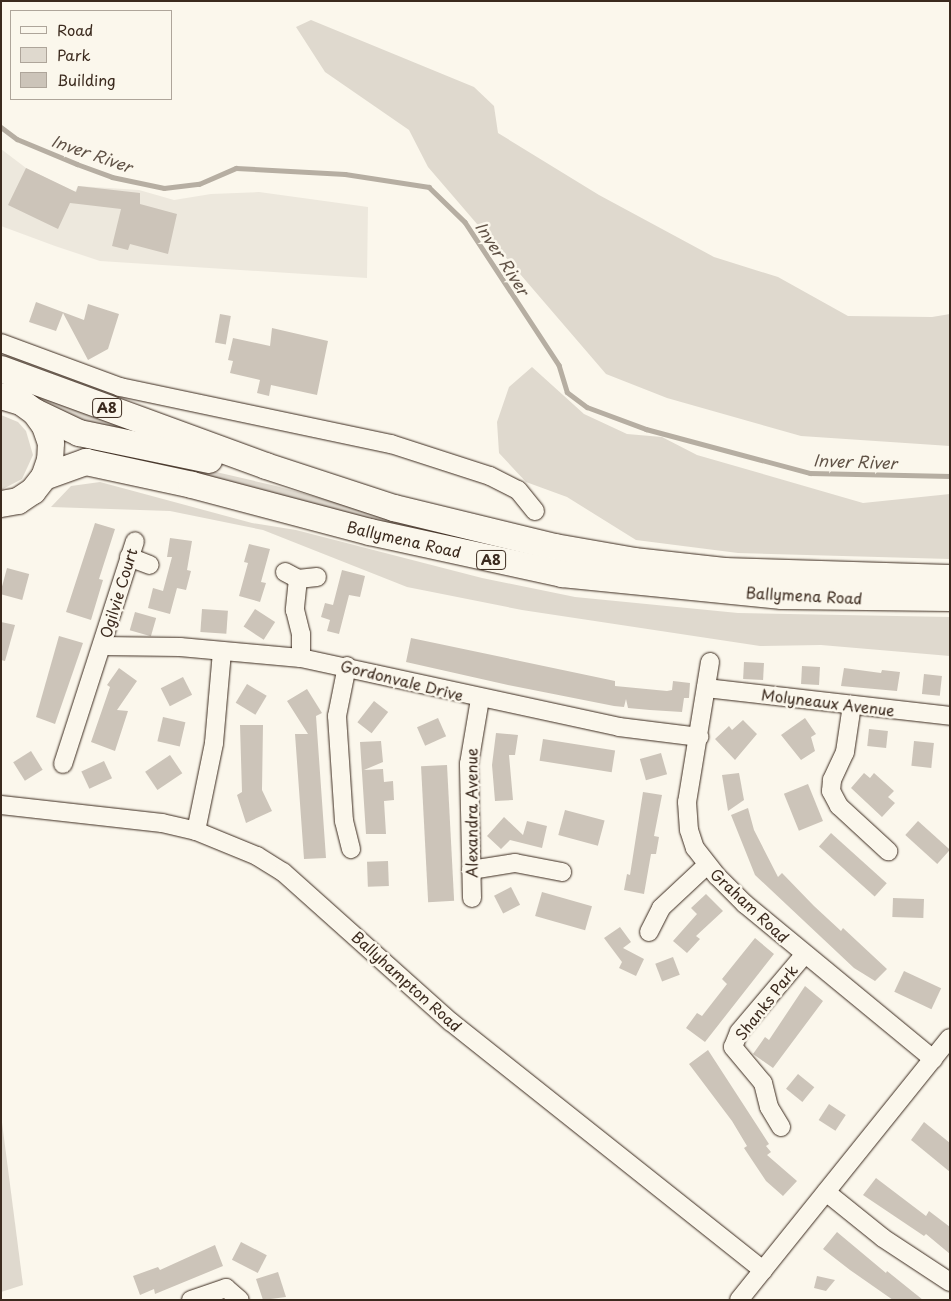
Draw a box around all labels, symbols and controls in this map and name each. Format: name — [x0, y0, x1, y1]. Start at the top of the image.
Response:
legend — [10, 10, 172, 100]
text: Road — [57, 18, 93, 41]
text: Park — [57, 43, 91, 66]
text: Building — [57, 68, 116, 91]
water label: Inver River — [50, 130, 134, 176]
water label: Inver River — [472, 218, 534, 298]
road number: A8 — [92, 396, 122, 419]
water label: Inver River — [813, 450, 897, 472]
street label: Ballymena Road — [345, 517, 463, 561]
street label: Ogilvie Court — [96, 545, 140, 641]
road number: A8 — [476, 548, 506, 572]
street label: Ballymena Road — [745, 583, 863, 607]
street label: Gordonvale Drive — [338, 656, 466, 704]
street label: Molyneaux Avenue — [760, 685, 896, 719]
street label: Alexandra Avenue — [462, 748, 480, 878]
street label: Graham Road — [707, 864, 793, 946]
street label: Ballyhampton Road — [348, 927, 466, 1035]
street label: Shanks Park — [731, 961, 801, 1043]

